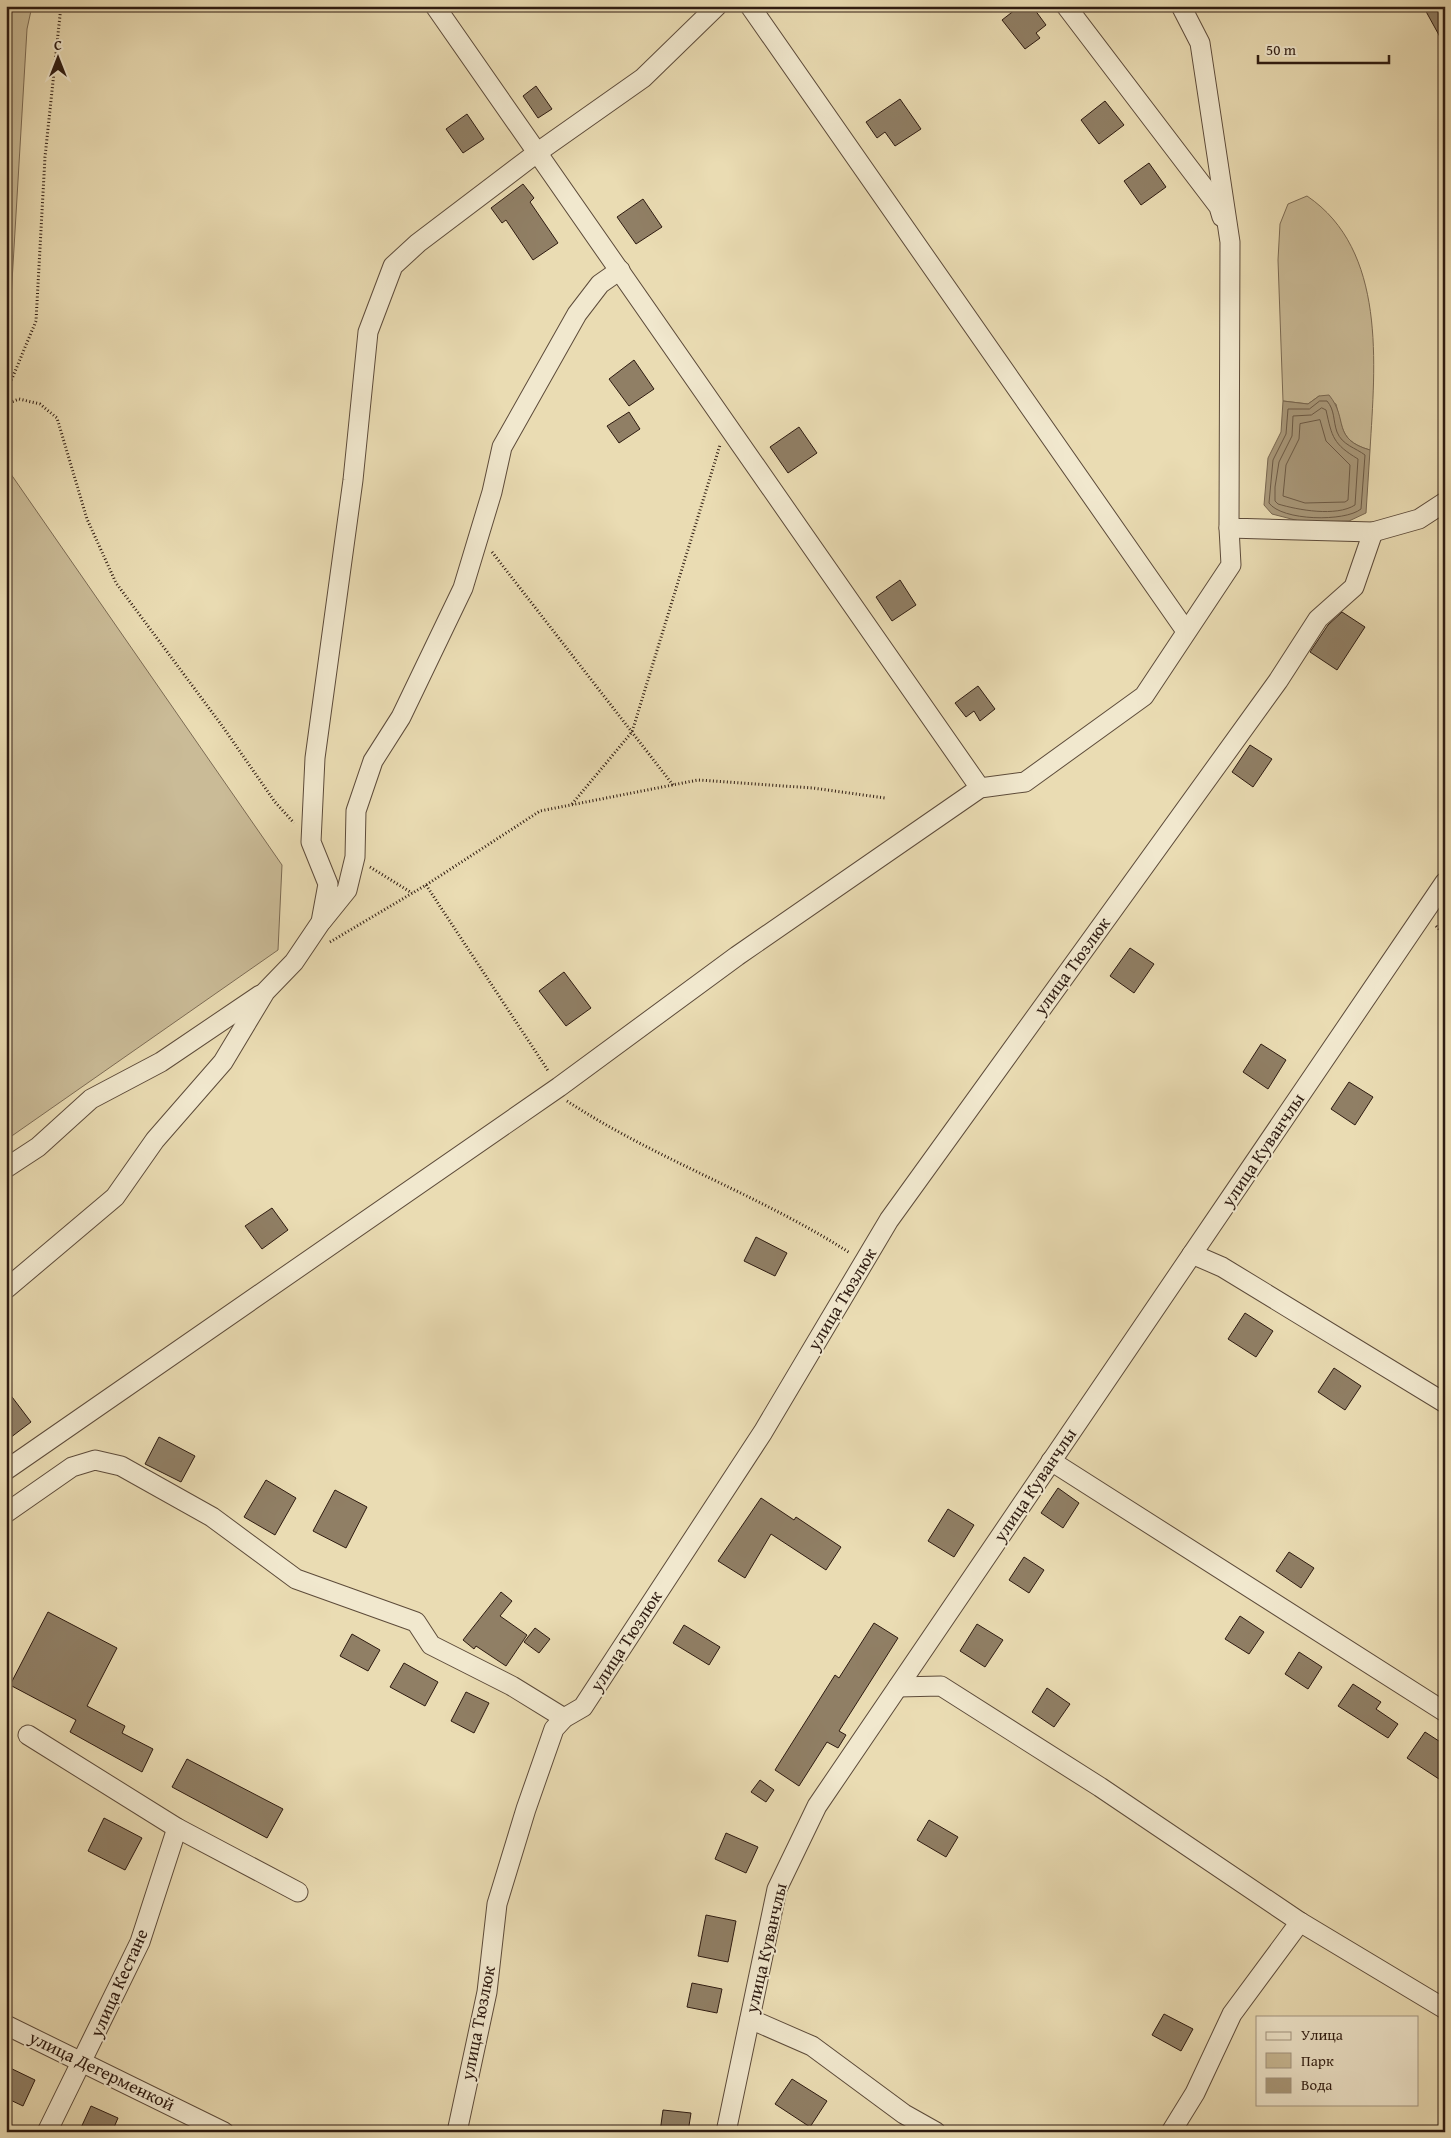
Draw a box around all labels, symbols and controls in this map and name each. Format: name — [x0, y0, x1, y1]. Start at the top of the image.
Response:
north arrow — [32, 32, 82, 82]
scale bar — [1258, 32, 1390, 64]
text: С — [54, 35, 62, 55]
text: 50 m — [1266, 39, 1297, 60]
street label: улица Тюзлюк — [1026, 910, 1117, 1021]
street label: улица Куванчлы — [1214, 1087, 1311, 1213]
street label: улица Тюзлюк — [800, 1242, 883, 1356]
street label: улица Куванчлы — [986, 1422, 1083, 1548]
street label: улица Тюзлюк — [582, 1584, 669, 1697]
street label: улица Куванчлы — [737, 1880, 794, 2017]
street label: улица Кестане — [82, 1924, 155, 2042]
street label: улица Тюзлюк — [453, 1963, 502, 2083]
legend — [1256, 2016, 1418, 2106]
street label: улица Дегерменкой — [24, 2023, 180, 2118]
text: Улица — [1301, 2024, 1344, 2045]
text: Парк — [1301, 2050, 1334, 2071]
text: Вода — [1301, 2074, 1333, 2095]

